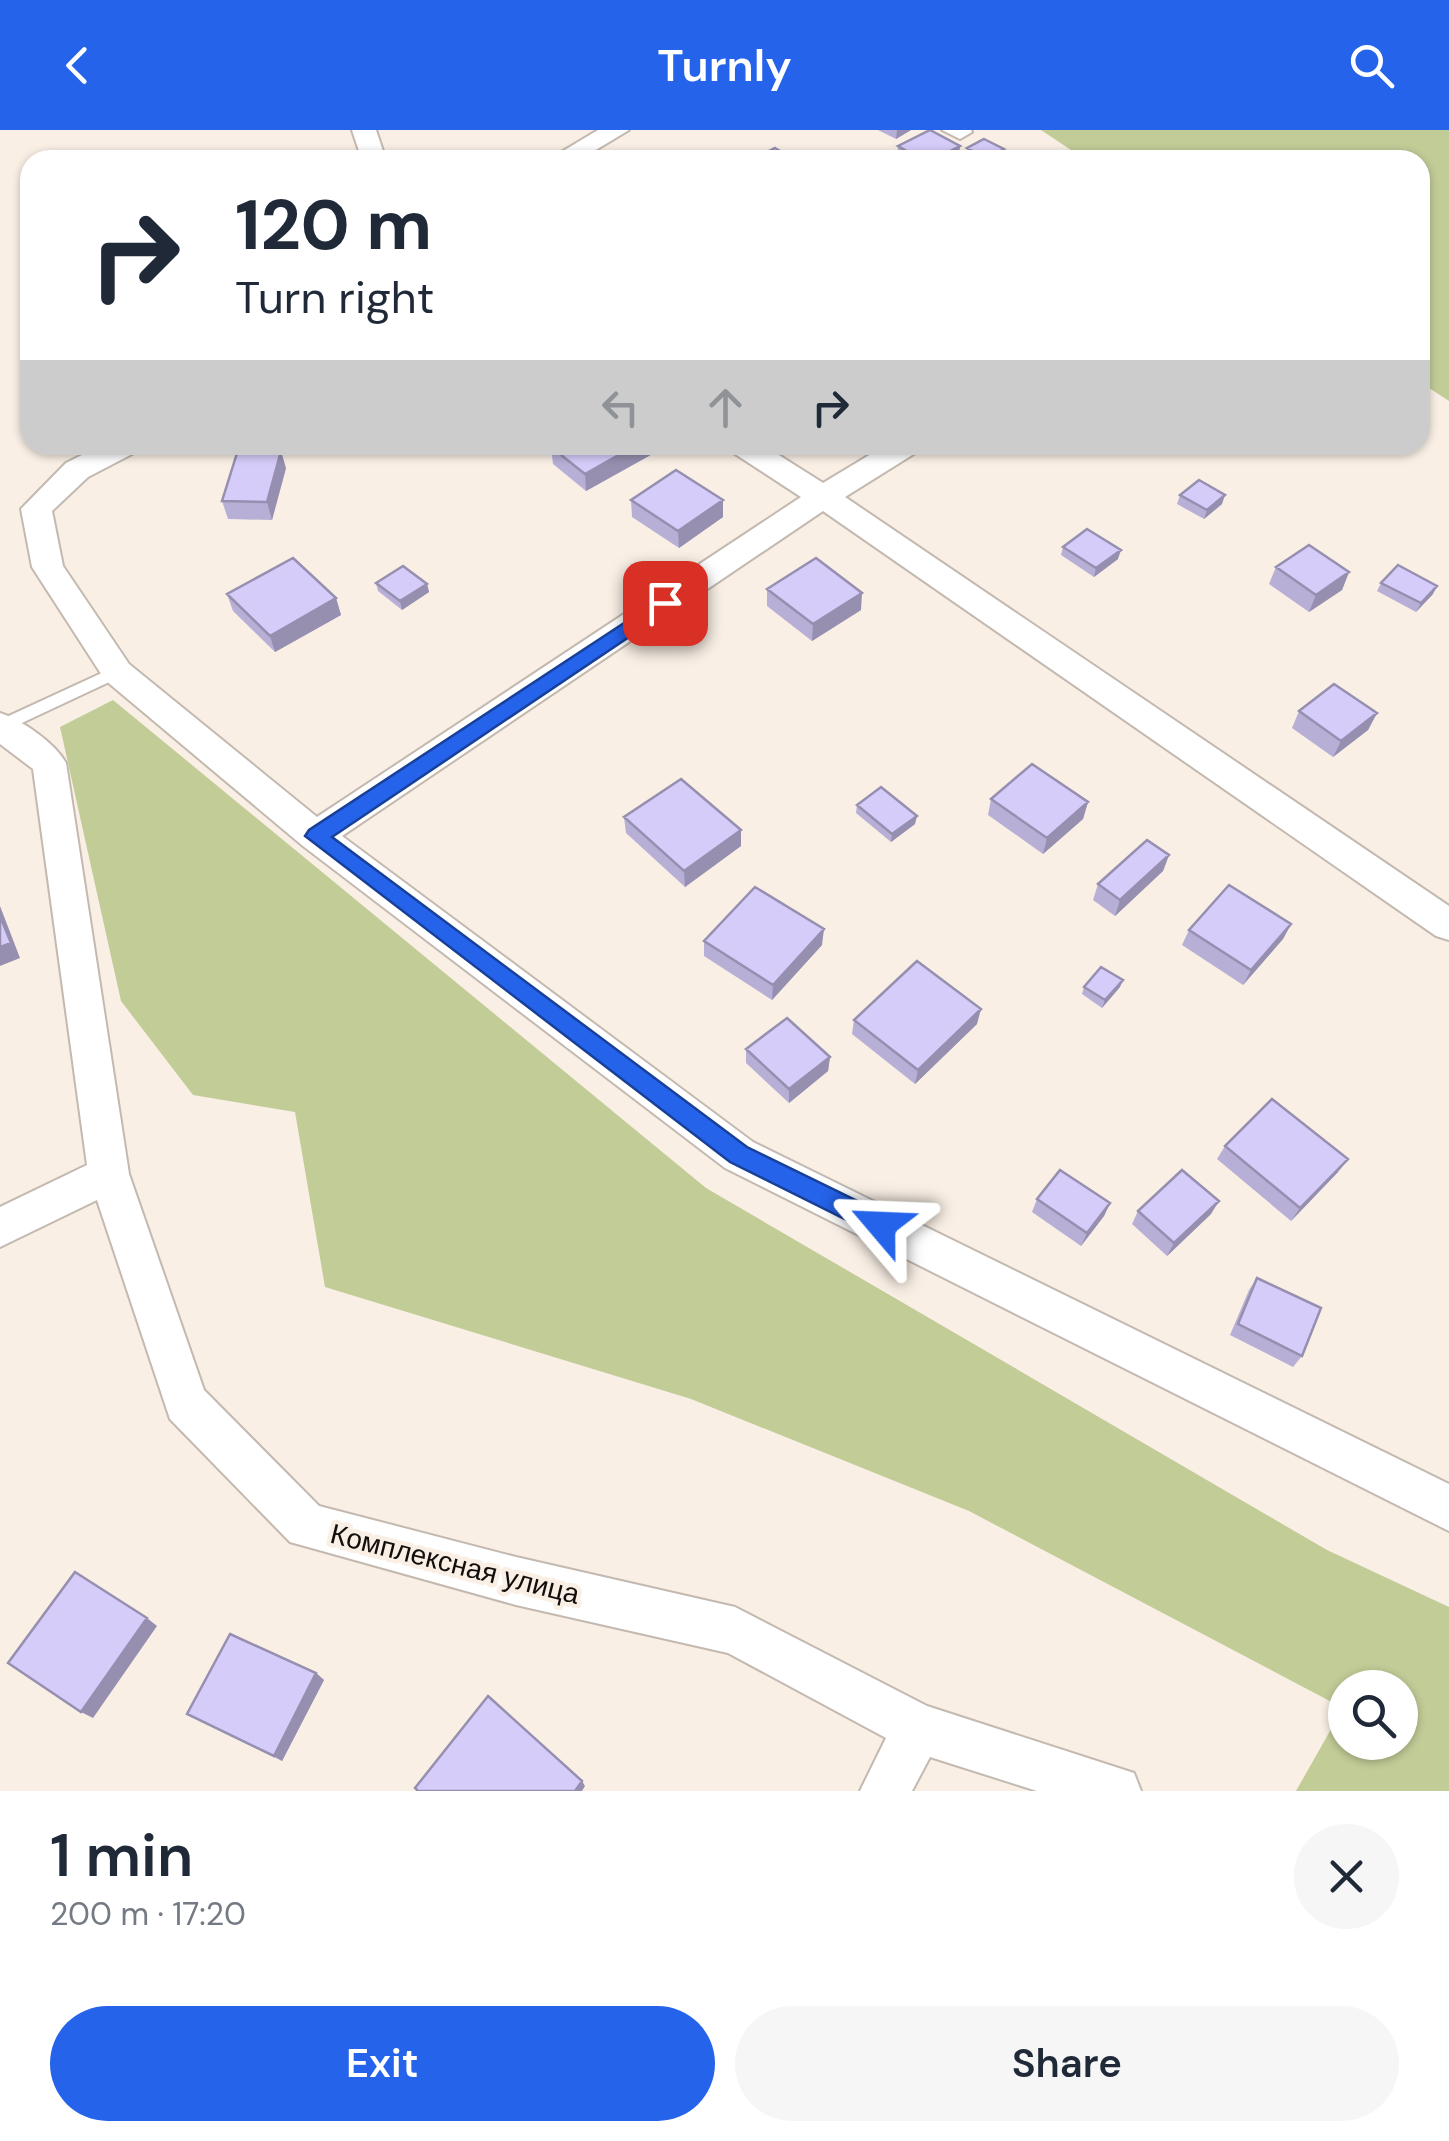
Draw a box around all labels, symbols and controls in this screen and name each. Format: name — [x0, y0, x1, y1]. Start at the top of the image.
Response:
text: Turnly — [657, 36, 792, 95]
icon: back — [50, 38, 105, 93]
icon: search — [1344, 38, 1399, 93]
text: 120 m — [235, 180, 432, 271]
icon: right — [70, 190, 200, 320]
text: Turn right — [235, 268, 434, 327]
icon: left — [593, 380, 648, 435]
icon: ahead — [698, 380, 753, 435]
icon: right — [803, 380, 858, 435]
pin — [623, 561, 708, 646]
icon: arrive — [638, 576, 693, 631]
position arrow — [829, 1173, 933, 1277]
street label: Комплексная улица — [327, 1515, 584, 1613]
map controls — [1328, 1670, 1418, 1760]
button: search — [1328, 1670, 1418, 1760]
text: 1 min — [50, 1816, 193, 1895]
button: close — [1294, 1824, 1399, 1929]
text: 200 m · 17:20 — [50, 1893, 246, 1935]
button: Exit — [50, 2006, 715, 2121]
button: Share — [735, 2006, 1399, 2121]

